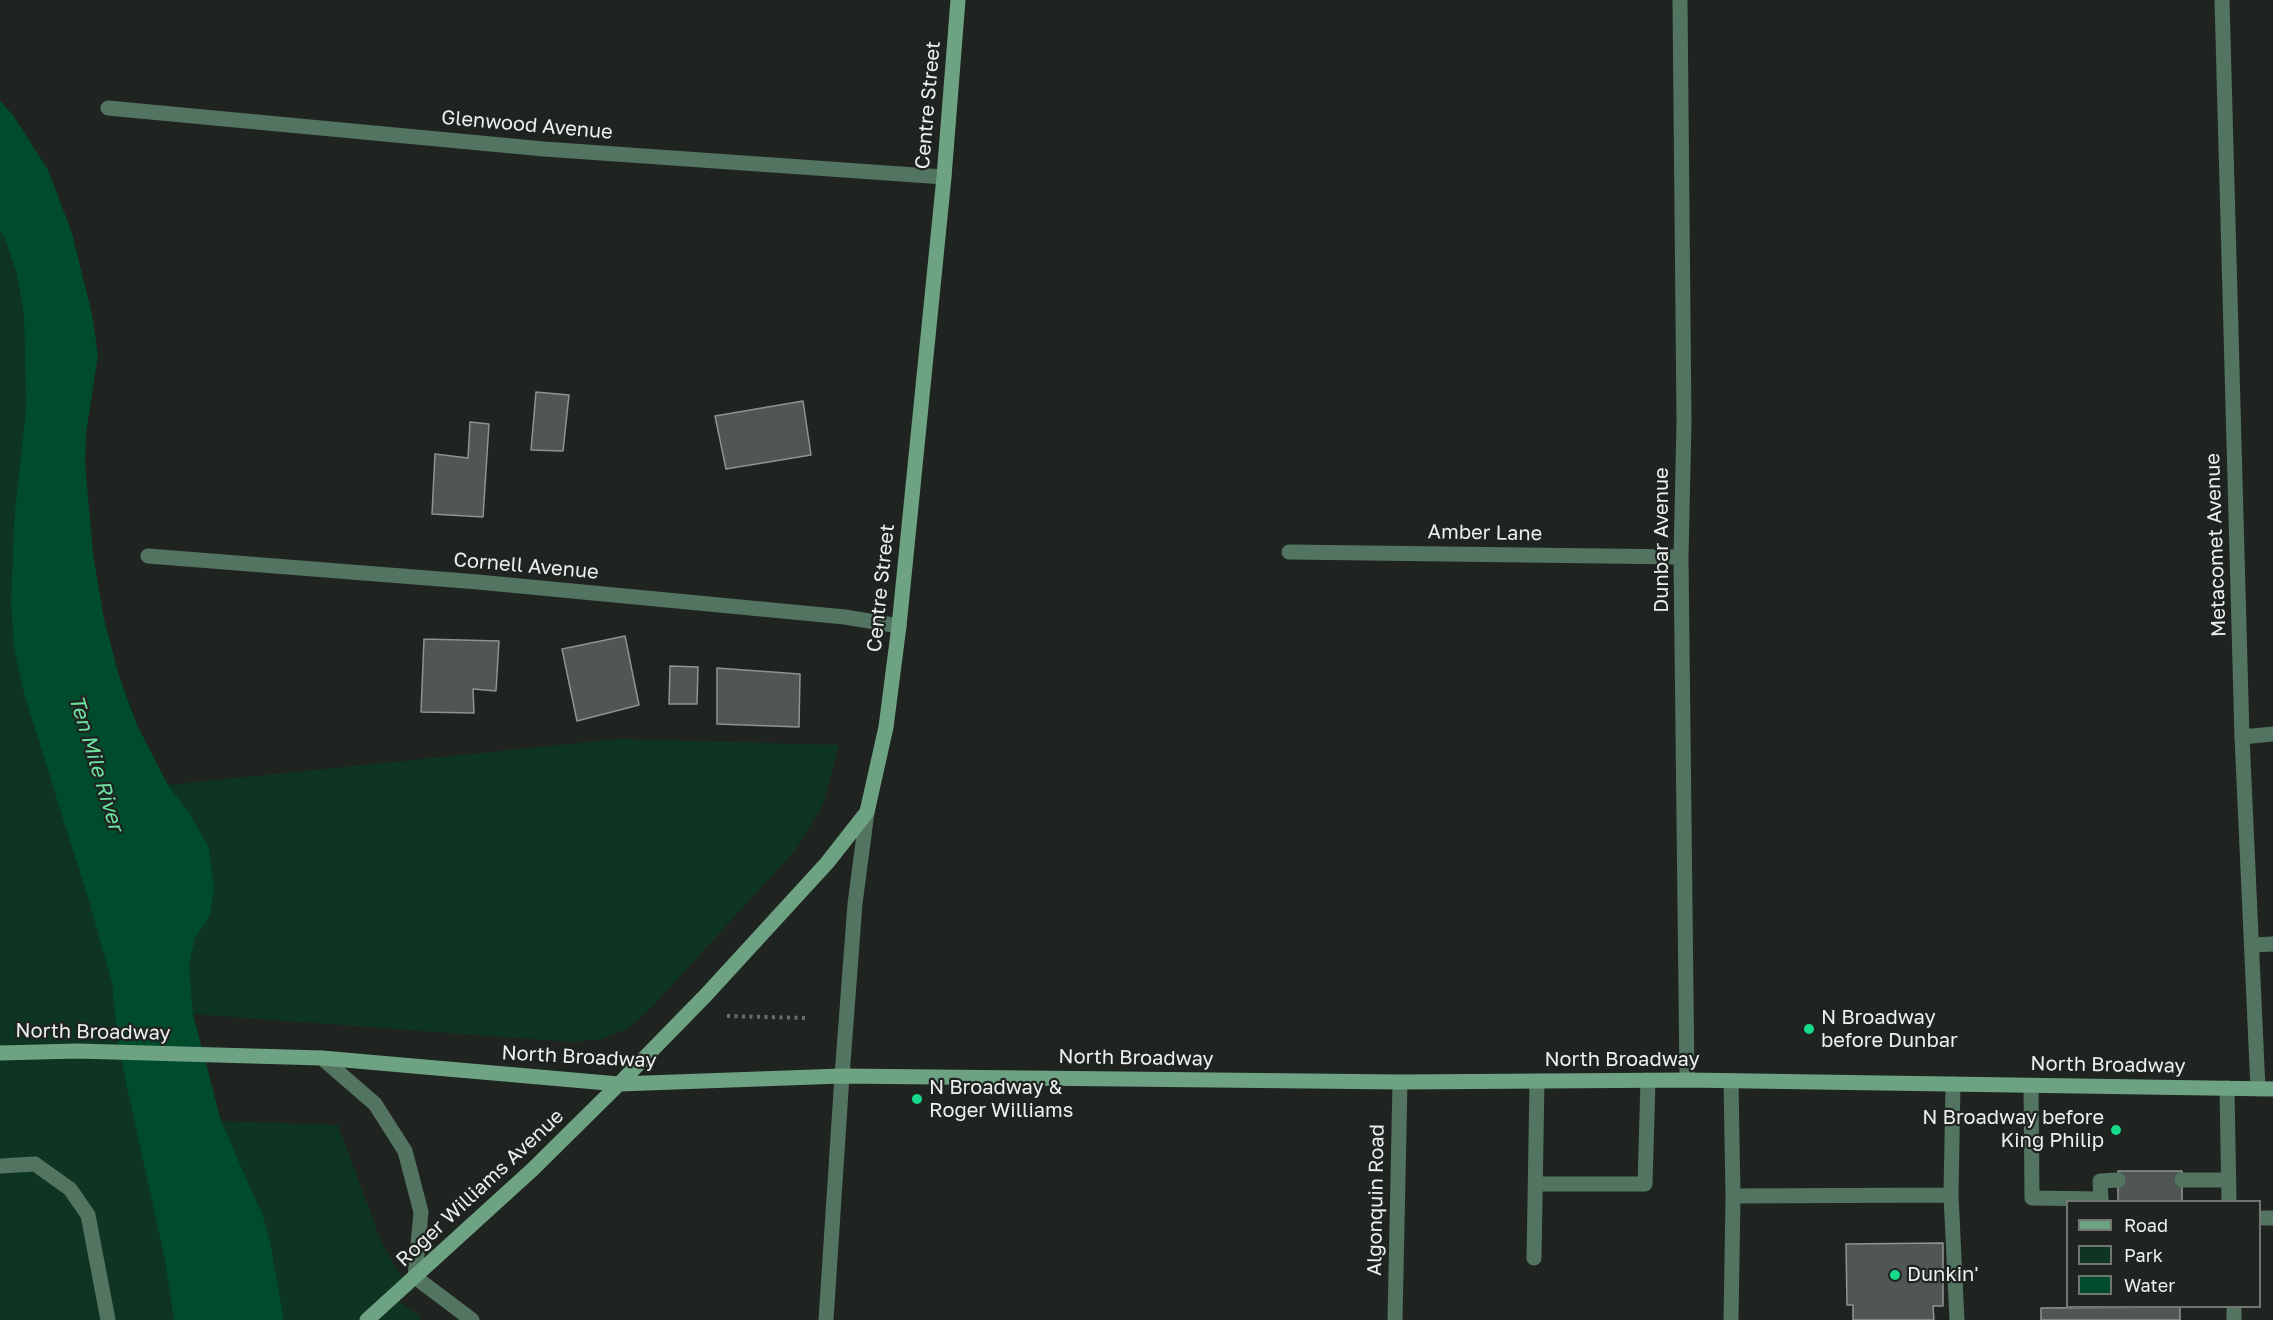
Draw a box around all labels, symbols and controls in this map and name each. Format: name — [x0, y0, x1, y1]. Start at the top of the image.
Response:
street label: Centre Street — [910, 40, 946, 170]
street label: Glenwood Avenue — [440, 106, 614, 144]
street label: Metacomet Avenue — [2201, 453, 2231, 637]
street label: Dunbar Avenue — [1650, 467, 1674, 613]
street label: Amber Lane — [1427, 520, 1543, 546]
street label: Centre Street — [862, 523, 900, 653]
street label: Cornell Avenue — [452, 548, 600, 584]
water label: Ten Mile River — [63, 692, 129, 834]
place label: N Broadway before Dunbar — [1821, 1006, 1958, 1053]
street label: North Broadway — [15, 1019, 171, 1045]
marker: N Broadway before Dunbar — [1802, 1022, 1816, 1036]
street label: North Broadway — [501, 1041, 657, 1073]
street label: North Broadway — [1058, 1045, 1214, 1071]
street label: North Broadway — [1544, 1048, 1700, 1072]
street label: North Broadway — [2030, 1052, 2186, 1078]
place label: N Broadway & Roger Williams — [929, 1076, 1073, 1123]
marker: N Broadway & Roger Williams — [910, 1092, 924, 1106]
street label: Roger Williams Avenue — [391, 1104, 569, 1272]
place label: N Broadway before King Philip — [1922, 1106, 2104, 1153]
marker: N Broadway before King Philip — [2109, 1123, 2123, 1137]
street label: Algonquin Road — [1363, 1124, 1389, 1276]
legend — [2066, 1200, 2261, 1308]
text: Road — [2124, 1214, 2168, 1236]
text: Park — [2124, 1244, 2163, 1266]
place label: Dunkin' — [1907, 1263, 1979, 1287]
marker: Dunkin' — [1888, 1268, 1902, 1282]
text: Water — [2124, 1274, 2175, 1296]

